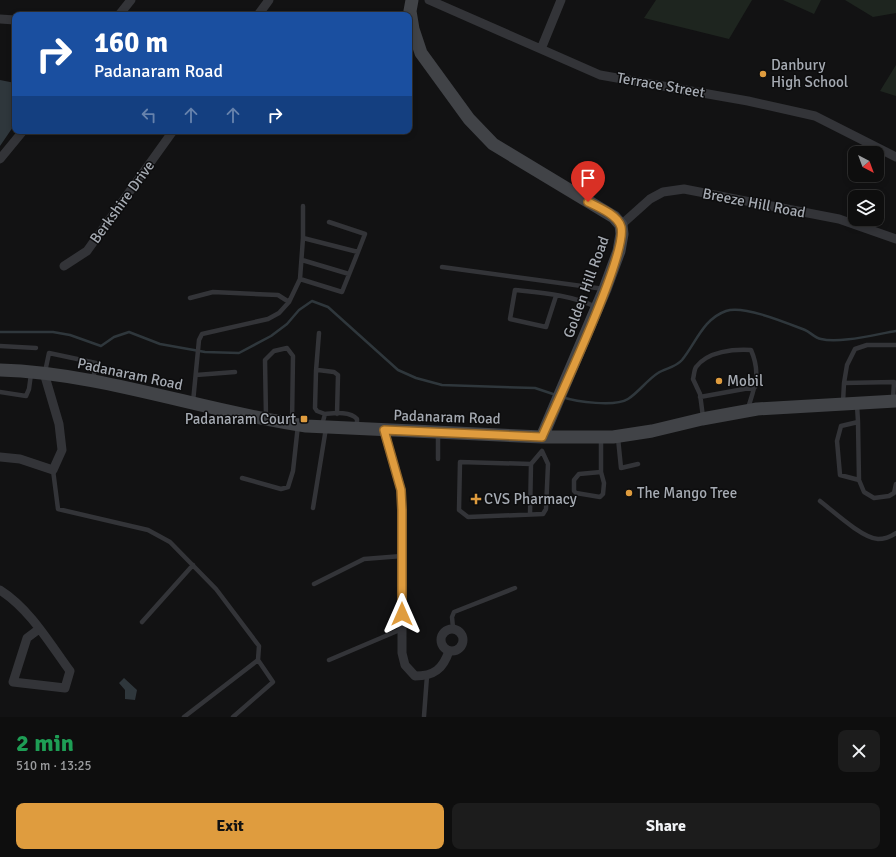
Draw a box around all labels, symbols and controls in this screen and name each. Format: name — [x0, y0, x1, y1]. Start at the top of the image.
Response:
text: 160 m — [94, 26, 168, 60]
icon: right — [28, 28, 80, 80]
place label: Danbury High School — [771, 56, 848, 91]
text: Padanaram Road — [94, 60, 223, 82]
street label: Terrace Street — [616, 68, 706, 102]
marker: Danbury High School — [758, 69, 768, 79]
icon: left — [138, 104, 160, 126]
icon: ahead — [180, 104, 202, 126]
icon: ahead — [222, 104, 244, 126]
icon: right — [264, 104, 286, 126]
north arrow — [848, 146, 884, 182]
map controls — [848, 146, 884, 226]
street label: Berkshire Drive — [86, 157, 158, 247]
pin — [571, 161, 605, 202]
icon: arrive — [577, 167, 599, 189]
street label: Breeze Hill Road — [701, 184, 807, 222]
button: layers — [848, 190, 884, 226]
street label: Golden Hill Road — [559, 234, 613, 340]
street label: Padanaram Road — [76, 354, 184, 394]
place label: Mobil — [727, 372, 763, 390]
marker: Mobil — [714, 376, 724, 386]
street label: Padanaram Road — [393, 406, 501, 428]
place label: Padanaram Court — [185, 410, 296, 428]
marker: Padanaram Court — [299, 414, 309, 424]
place label: The Mango Tree — [637, 484, 737, 502]
marker: The Mango Tree — [624, 488, 634, 498]
place label: CVS Pharmacy — [484, 490, 577, 508]
marker: CVS Pharmacy — [471, 494, 481, 504]
position arrow — [381, 593, 423, 635]
text: 2 min — [16, 728, 74, 758]
button: close — [838, 730, 880, 772]
text: 510 m · 13:25 — [16, 758, 92, 774]
button: Exit — [16, 803, 444, 849]
button: Share — [452, 803, 880, 849]

